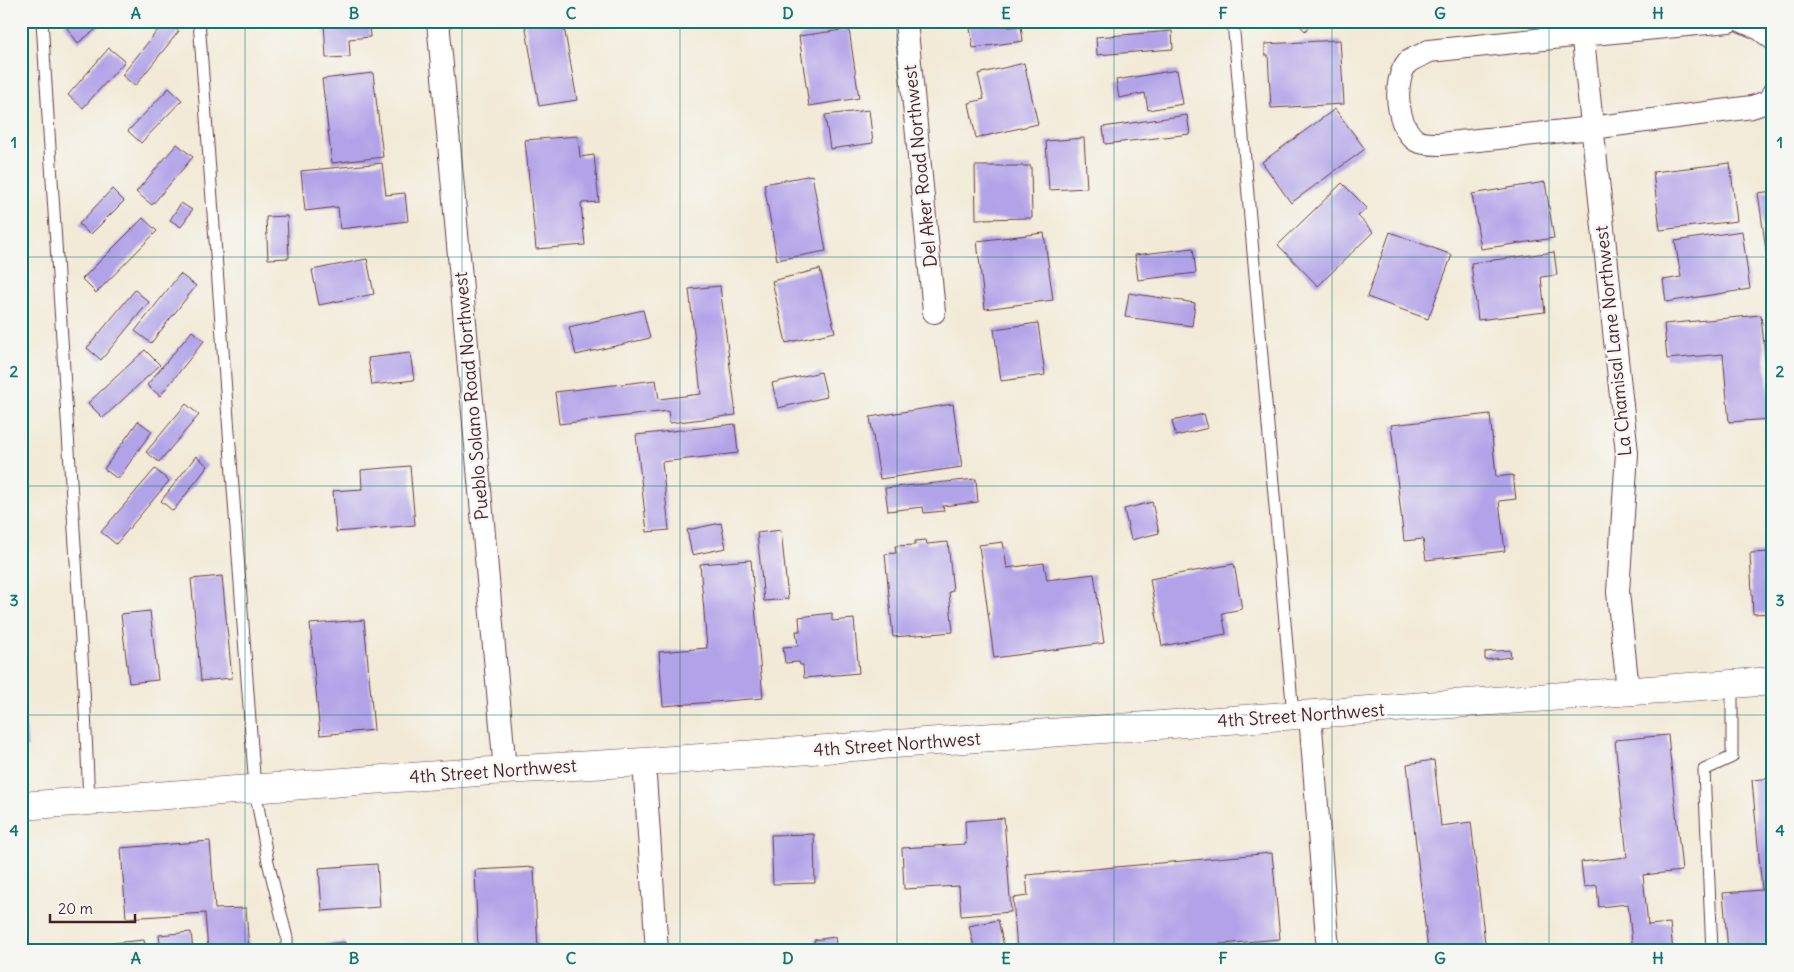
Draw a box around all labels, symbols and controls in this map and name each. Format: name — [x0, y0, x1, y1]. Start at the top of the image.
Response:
text: A — [131, 3, 141, 23]
text: B — [349, 3, 360, 23]
text: C — [566, 3, 577, 23]
text: D — [782, 3, 794, 23]
text: E — [1001, 3, 1011, 23]
text: F — [1218, 3, 1228, 23]
text: G — [1434, 3, 1446, 23]
text: H — [1652, 3, 1664, 23]
street label: Del Aker Road Northwest — [898, 64, 942, 268]
text: 1 — [11, 132, 17, 152]
text: 1 — [1777, 132, 1783, 152]
street label: La Chamisal Lane Northwest — [1589, 225, 1637, 457]
street label: Pueblo Solano Road Northwest — [449, 271, 493, 521]
text: 2 — [10, 361, 19, 381]
text: 2 — [1776, 361, 1785, 381]
text: 3 — [9, 590, 19, 610]
text: 3 — [1775, 590, 1785, 610]
street label: 4th Street Northwest — [1217, 698, 1385, 732]
street label: 4th Street Northwest — [813, 727, 981, 761]
street label: 4th Street Northwest — [409, 754, 577, 788]
text: 4 — [9, 820, 19, 840]
text: 4 — [1775, 820, 1785, 840]
scale bar — [50, 892, 135, 924]
text: 20 m — [58, 899, 93, 918]
text: A — [131, 948, 141, 968]
text: B — [349, 948, 360, 968]
text: C — [566, 948, 577, 968]
text: D — [782, 948, 794, 968]
text: E — [1001, 948, 1011, 968]
text: F — [1218, 948, 1228, 968]
text: G — [1434, 948, 1446, 968]
text: H — [1652, 948, 1664, 968]

